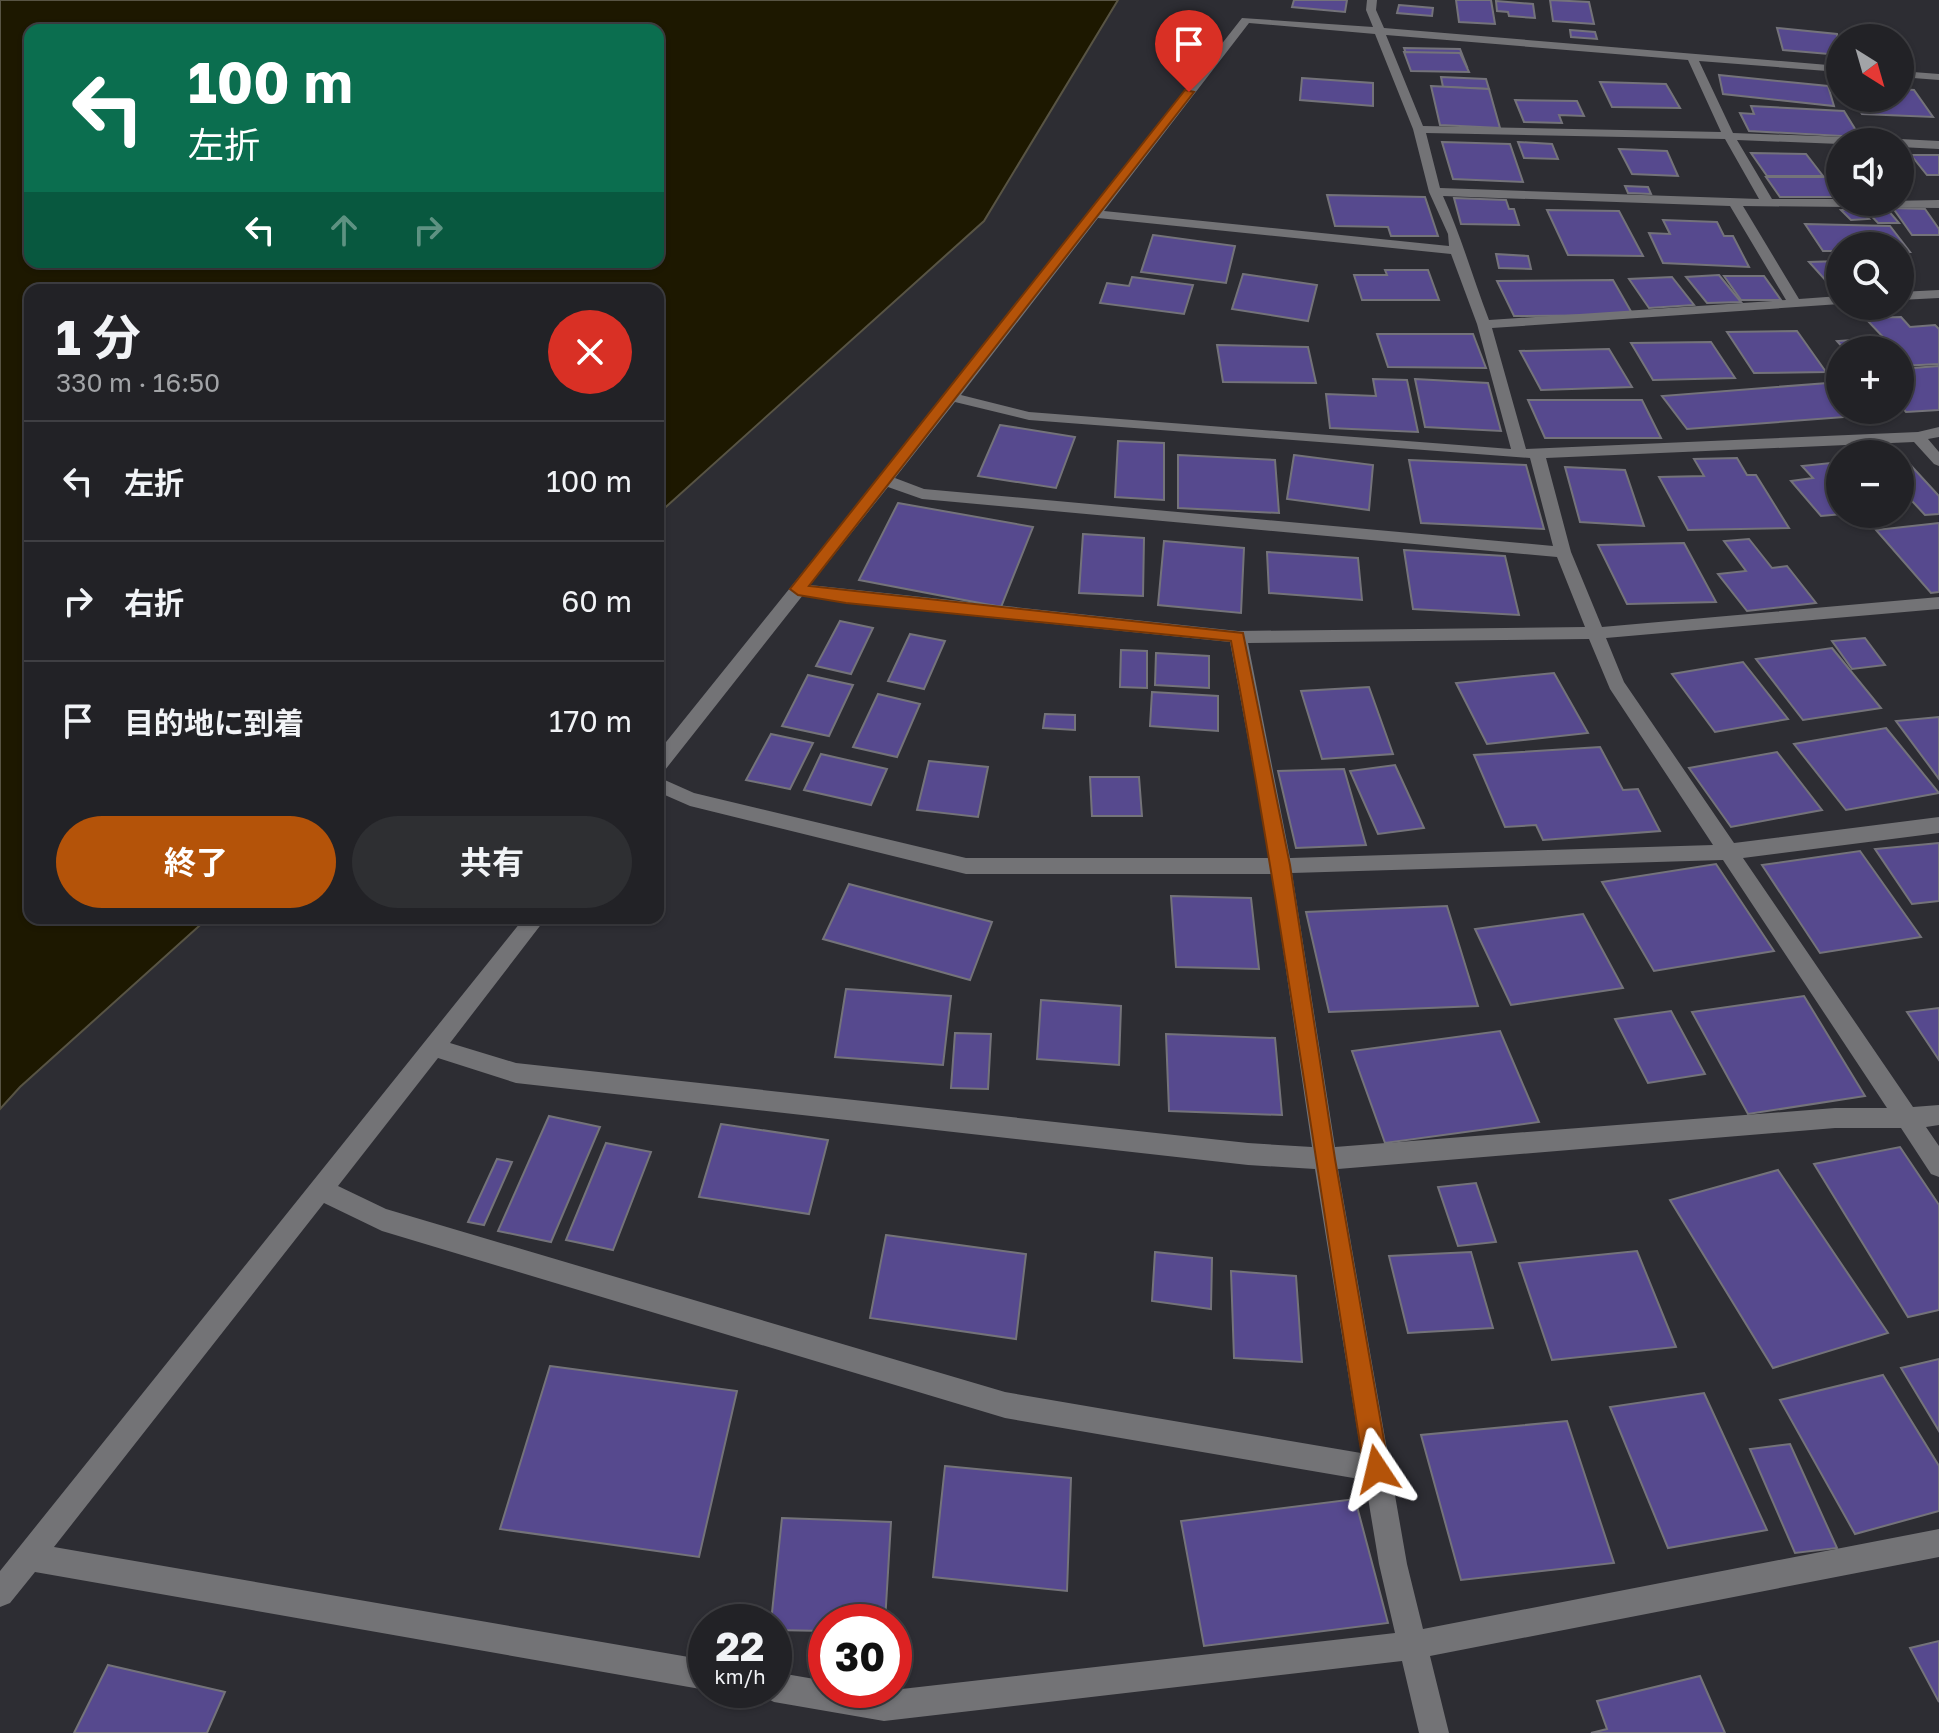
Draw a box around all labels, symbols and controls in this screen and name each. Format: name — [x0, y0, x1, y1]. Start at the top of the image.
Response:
pin — [1155, 10, 1223, 92]
icon: arrive — [1167, 22, 1211, 66]
north arrow — [1826, 24, 1914, 112]
map controls — [1826, 24, 1914, 528]
text: 100 m — [188, 48, 353, 115]
icon: left — [56, 56, 160, 160]
text: 左折 — [188, 123, 260, 166]
button: sound — [1826, 128, 1914, 216]
icon: left — [238, 208, 282, 252]
icon: ahead — [322, 208, 366, 252]
icon: right — [406, 208, 450, 252]
button: search — [1826, 232, 1914, 320]
text: 1 分 — [56, 308, 141, 366]
button: close — [548, 310, 632, 394]
button: + — [1826, 336, 1914, 424]
text: 330 m · 16:50 — [56, 367, 220, 398]
button: − — [1826, 440, 1914, 528]
icon: left — [56, 459, 100, 503]
text: 100 m — [546, 463, 632, 499]
text: 左折 — [124, 465, 184, 501]
icon: right — [56, 579, 100, 623]
text: 60 m — [561, 583, 632, 619]
text: 右折 — [124, 585, 184, 621]
icon: arrive — [56, 699, 100, 743]
text: 170 m — [549, 703, 632, 739]
text: 目的地に到着 — [124, 705, 304, 741]
button: 終了 — [56, 816, 336, 908]
button: 共有 — [352, 816, 632, 908]
position arrow — [1335, 1427, 1419, 1511]
speed limit sign: 30 — [808, 1604, 912, 1708]
text: 22 — [716, 1622, 764, 1670]
text: km/h — [715, 1664, 765, 1688]

